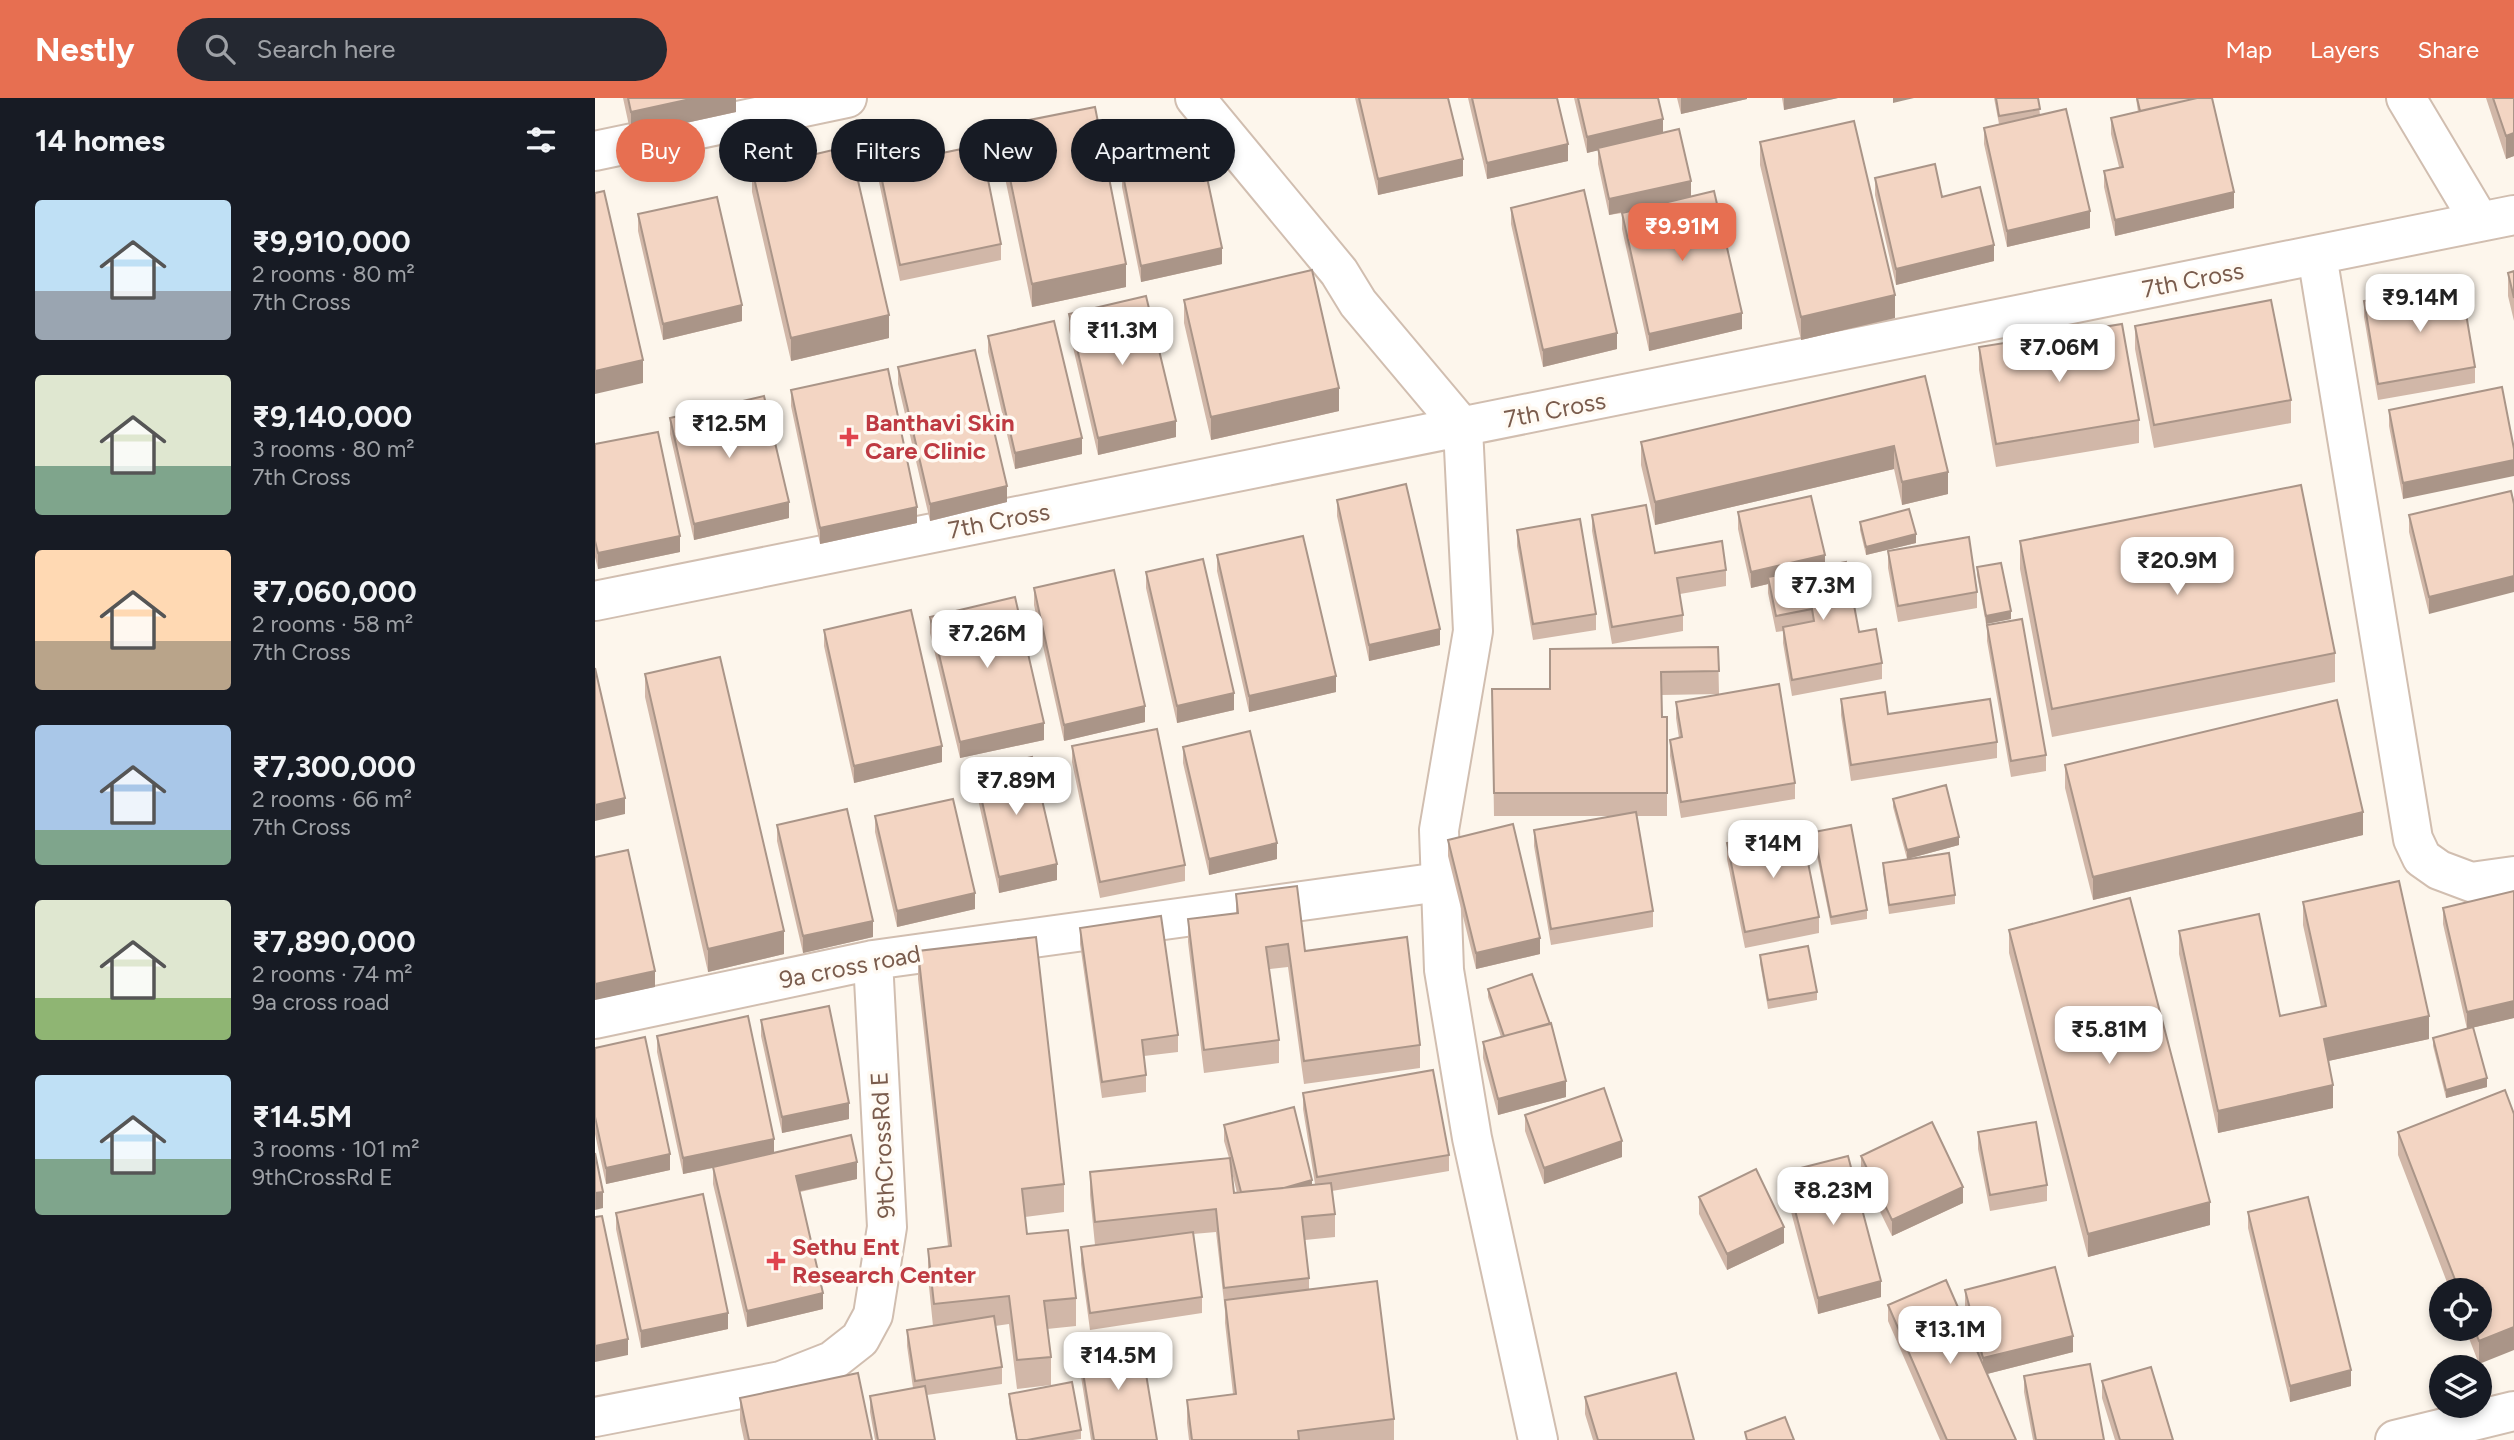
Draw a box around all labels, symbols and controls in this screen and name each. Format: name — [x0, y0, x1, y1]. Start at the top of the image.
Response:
search box — [177, 18, 667, 81]
text: Nestly — [35, 30, 135, 69]
icon: search — [201, 30, 239, 68]
text: Search here — [257, 33, 395, 65]
text: Map — [2225, 35, 2272, 64]
text: Layers — [2310, 35, 2379, 64]
text: Share — [2417, 35, 2479, 64]
chip: Buy — [616, 119, 705, 182]
chip: Rent — [719, 119, 817, 182]
chip: Filters — [831, 119, 945, 182]
chip: New — [959, 119, 1057, 182]
chip: Apartment — [1071, 119, 1235, 182]
icon: filters — [522, 121, 560, 159]
text: 14 homes — [35, 122, 165, 159]
pin: ₹9.91M — [1625, 204, 1739, 263]
text: ₹9.91M — [1644, 212, 1720, 240]
text: ₹9,910,000 — [252, 223, 411, 260]
icon: home — [91, 228, 175, 312]
street label: 7th Cross — [2140, 255, 2246, 304]
text: 2 rooms · 80 m² — [252, 260, 415, 288]
pin: ₹9.14M — [2363, 274, 2477, 334]
text: ₹9.14M — [2382, 283, 2458, 311]
text: 7th Cross — [252, 288, 351, 316]
pin: ₹11.3M — [1065, 308, 1179, 367]
text: ₹11.3M — [1086, 316, 1158, 344]
pin: ₹7.06M — [2002, 324, 2116, 384]
text: ₹7.06M — [2019, 333, 2099, 361]
street label: 7th Cross — [1502, 385, 1608, 434]
text: ₹9,140,000 — [252, 398, 412, 435]
pin: ₹12.5M — [672, 400, 786, 460]
icon: home — [91, 403, 175, 487]
place label: Banthavi Skin Care Clinic — [865, 408, 1015, 465]
text: ₹12.5M — [691, 409, 767, 437]
marker: Banthavi Skin Care Clinic — [839, 427, 859, 447]
text: 3 rooms · 80 m² — [252, 435, 415, 463]
text: 7th Cross — [252, 463, 351, 491]
street label: 7th Cross — [946, 496, 1052, 545]
pin: ₹20.9M — [2120, 538, 2234, 597]
text: ₹20.9M — [2137, 546, 2217, 574]
pin: ₹7.3M — [1774, 562, 1872, 622]
text: ₹7.3M — [1791, 571, 1855, 599]
text: ₹7,060,000 — [252, 573, 417, 610]
icon: home — [91, 578, 175, 662]
text: 2 rooms · 58 m² — [252, 610, 413, 638]
pin: ₹7.26M — [930, 610, 1044, 670]
text: ₹7.26M — [948, 619, 1026, 647]
text: 7th Cross — [252, 638, 351, 666]
text: ₹7,300,000 — [252, 748, 416, 785]
icon: home — [91, 753, 175, 837]
pin: ₹7.89M — [959, 758, 1073, 817]
text: ₹7.89M — [976, 766, 1056, 794]
text: 2 rooms · 66 m² — [252, 785, 412, 813]
text: 7th Cross — [252, 813, 351, 841]
pin: ₹14M — [1732, 820, 1814, 880]
text: ₹14M — [1744, 829, 1802, 857]
text: ₹7,890,000 — [252, 923, 416, 960]
icon: home — [91, 928, 175, 1012]
street label: 9a cross road — [777, 939, 923, 994]
text: 2 rooms · 74 m² — [252, 960, 413, 988]
text: 9a cross road — [252, 988, 389, 1016]
pin: ₹5.81M — [2052, 1006, 2166, 1066]
text: ₹5.81M — [2071, 1015, 2147, 1043]
street label: 9thCrossRd E — [864, 1071, 901, 1219]
text: ₹14.5M — [252, 1098, 352, 1135]
icon: home — [91, 1103, 175, 1187]
text: 3 rooms · 101 m² — [252, 1135, 419, 1163]
text: 9thCrossRd E — [252, 1163, 393, 1191]
pin: ₹8.23M — [1776, 1168, 1890, 1227]
text: ₹8.23M — [1793, 1176, 1873, 1204]
place label: Sethu Ent Research Center — [792, 1232, 976, 1289]
marker: Sethu Ent Research Center — [766, 1251, 786, 1271]
map controls — [2429, 1278, 2492, 1418]
button: locate — [2429, 1278, 2492, 1341]
pin: ₹13.1M — [1893, 1306, 2007, 1366]
text: ₹13.1M — [1914, 1315, 1986, 1343]
pin: ₹14.5M — [1061, 1332, 1175, 1392]
text: ₹14.5M — [1080, 1341, 1156, 1369]
button: layers — [2429, 1355, 2492, 1418]

